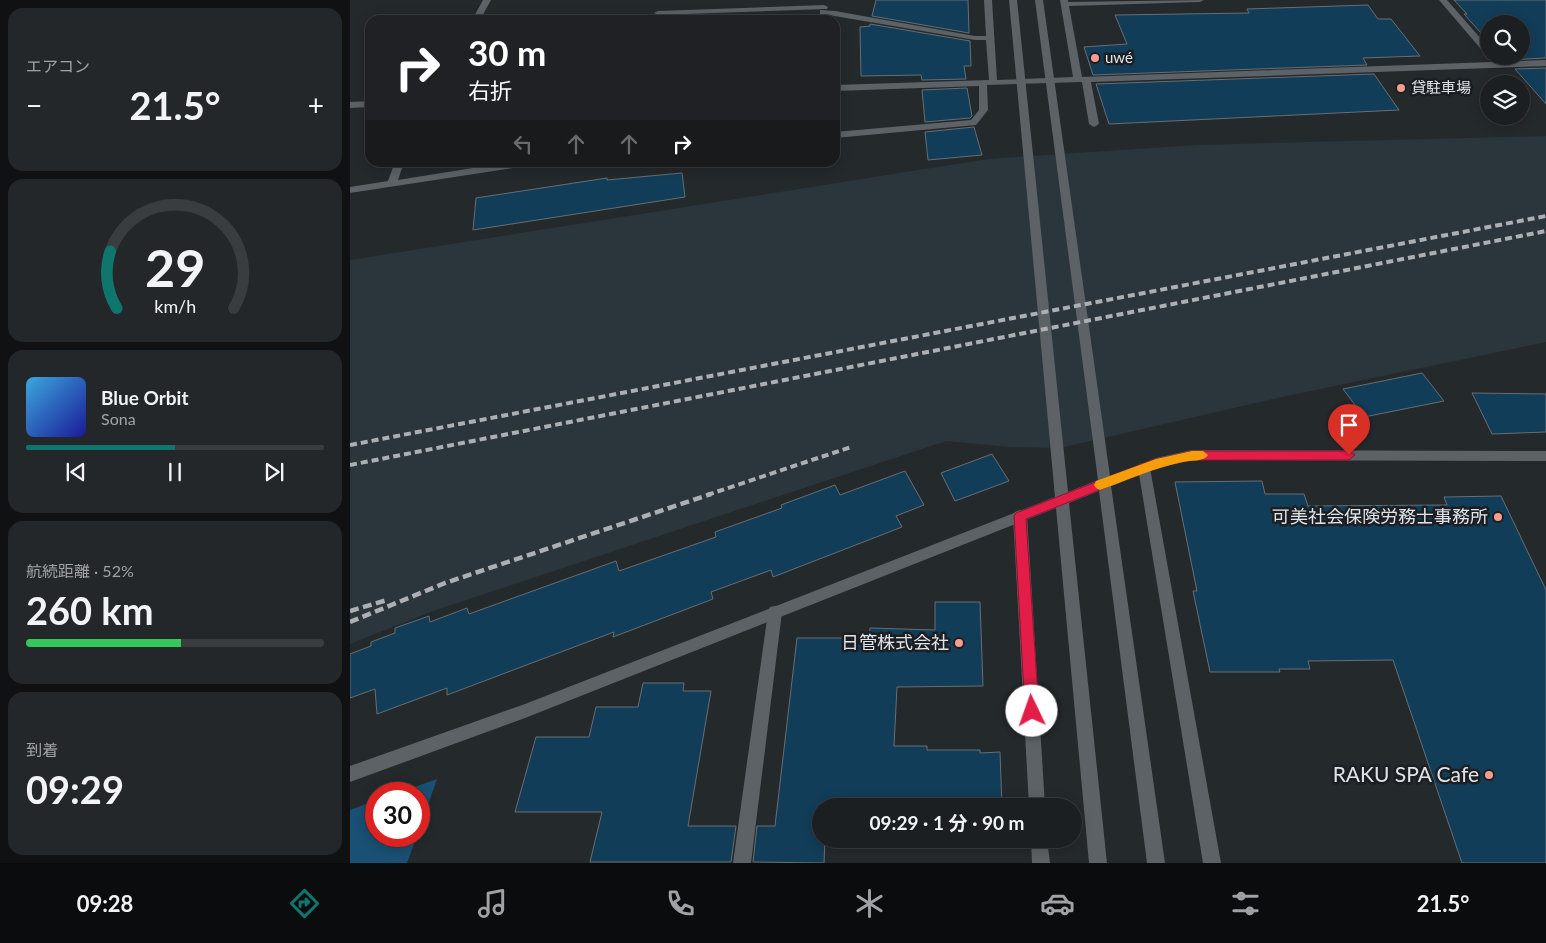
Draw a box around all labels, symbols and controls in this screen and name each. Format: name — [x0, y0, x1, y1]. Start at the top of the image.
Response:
map controls — [1480, 15, 1530, 125]
button: search — [1480, 15, 1530, 65]
text: 30 m — [468, 31, 546, 73]
icon: right — [385, 35, 450, 100]
place label: uwé — [1105, 48, 1133, 66]
marker: uwé — [1089, 52, 1101, 64]
text: エアコン — [26, 56, 90, 75]
button: layers — [1480, 75, 1530, 125]
text: 右折 — [468, 77, 512, 104]
place label: 貸駐車場 — [1411, 78, 1471, 96]
text: 21.5° — [130, 82, 220, 128]
marker: 貸駐車場 — [1395, 82, 1407, 94]
text: − — [26, 88, 42, 122]
text: + — [308, 88, 324, 122]
icon: left — [509, 130, 537, 158]
icon: ahead — [562, 130, 590, 158]
icon: ahead — [615, 130, 643, 158]
icon: right — [668, 130, 696, 158]
text: 29 — [145, 236, 205, 298]
text: km/h — [154, 295, 196, 317]
text: Blue Orbit — [101, 386, 189, 409]
pin — [1328, 404, 1370, 455]
text: Sona — [101, 409, 136, 428]
icon: arrive — [1335, 411, 1363, 439]
icon: previous — [62, 458, 90, 486]
icon: pause — [161, 458, 189, 486]
icon: next — [260, 458, 288, 486]
place label: 可美社会保険労務士事務所 — [1272, 505, 1488, 527]
marker: 可美社会保険労務士事務所 — [1492, 511, 1504, 523]
text: 航続距離 · 52% — [26, 561, 134, 580]
text: 260 km — [26, 587, 154, 633]
place label: 日管株式会社 — [841, 631, 949, 653]
marker: 日管株式会社 — [953, 637, 965, 649]
position arrow — [1005, 684, 1057, 736]
text: 到着 — [26, 740, 58, 759]
place label: RAKU SPA Cafe — [1333, 761, 1479, 786]
text: 09:29 — [26, 766, 124, 812]
marker: RAKU SPA Cafe — [1483, 769, 1495, 781]
speed limit sign: 30 — [365, 782, 430, 847]
text: 09:29 · 1 分 · 90 m — [869, 811, 1025, 834]
icon: directions — [287, 886, 322, 921]
icon: music — [475, 886, 510, 921]
icon: phone — [663, 886, 698, 921]
icon: climate — [852, 886, 887, 921]
icon: car — [1040, 886, 1075, 921]
icon: filters — [1228, 886, 1263, 921]
text: 09:28 — [77, 890, 133, 917]
text: 21.5° — [1417, 890, 1469, 917]

